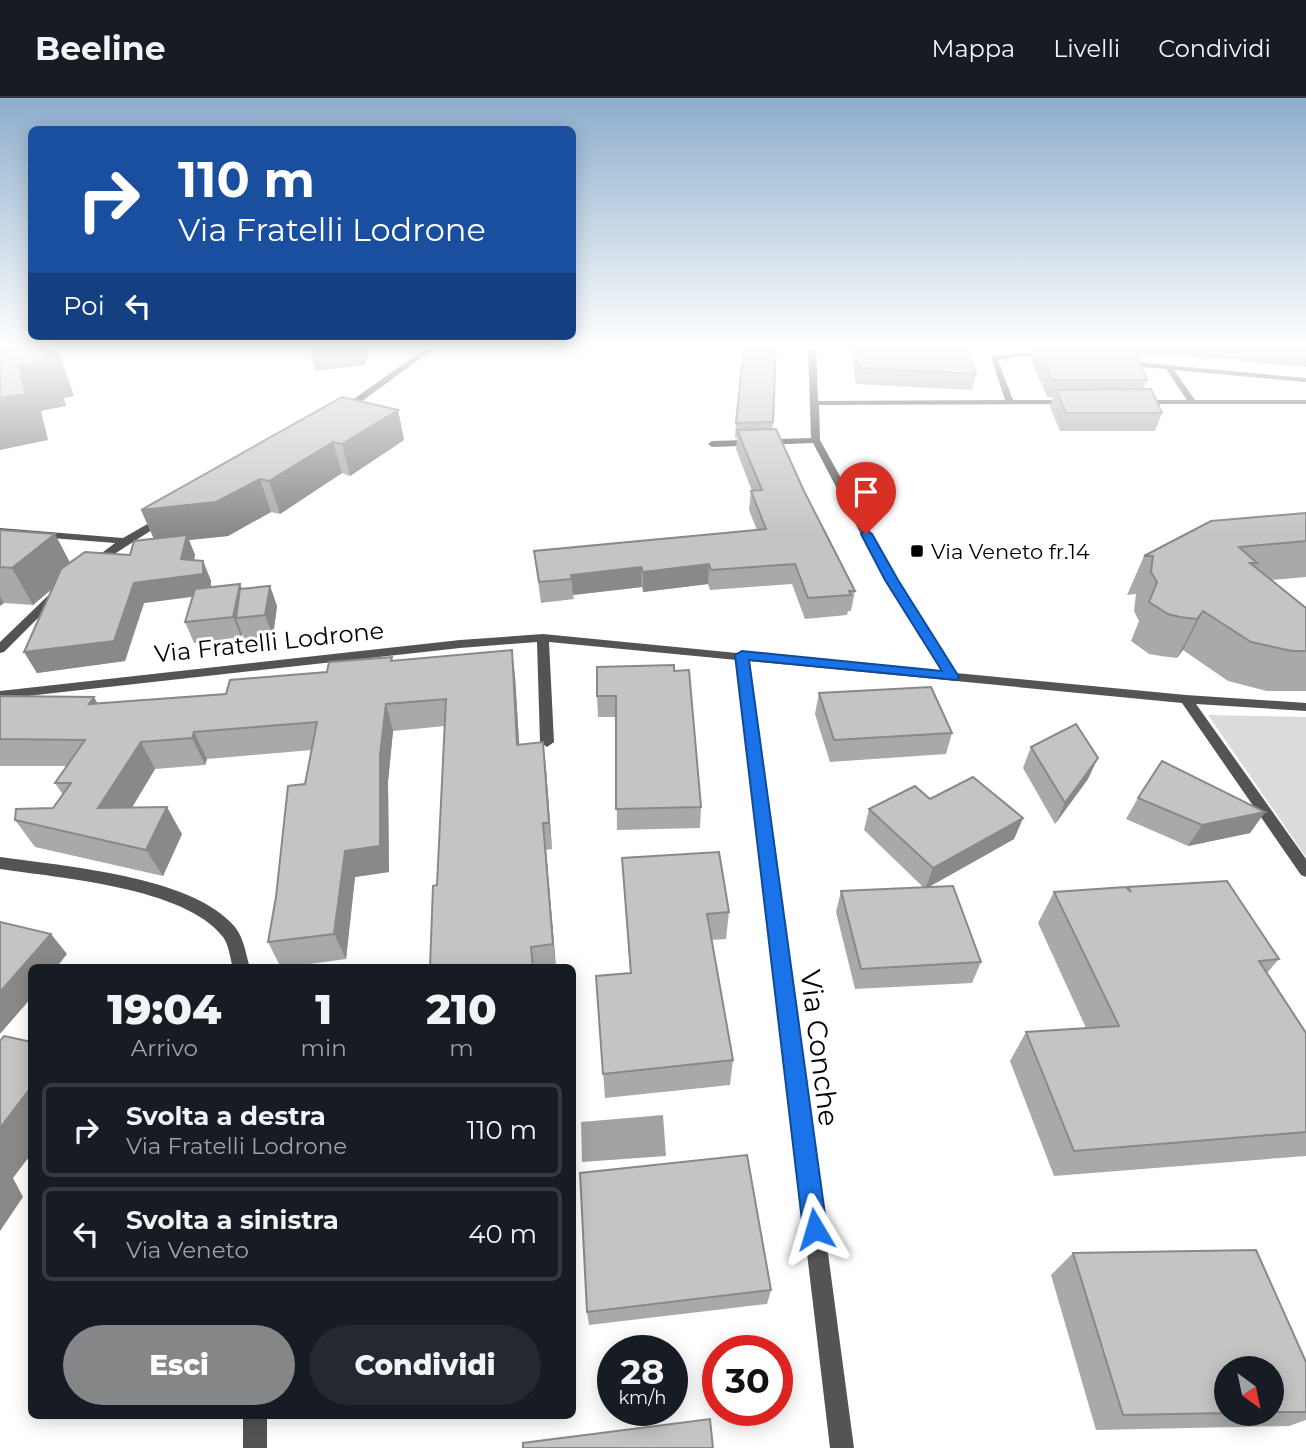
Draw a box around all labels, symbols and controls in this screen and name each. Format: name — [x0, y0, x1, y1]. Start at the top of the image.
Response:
text: Beeline — [35, 28, 166, 68]
text: Mappa — [932, 34, 1015, 63]
text: Livelli — [1053, 34, 1120, 63]
text: Condividi — [1158, 34, 1271, 63]
text: 110 m — [178, 150, 315, 209]
icon: right — [63, 154, 154, 245]
text: Via Fratelli Lodrone — [178, 210, 486, 249]
icon: left — [119, 287, 157, 325]
text: Poi — [63, 290, 105, 322]
pin — [836, 462, 896, 534]
icon: arrive — [847, 473, 885, 511]
place label: Via Veneto fr.14 — [931, 539, 1090, 564]
marker: Via Veneto fr.14 — [909, 543, 925, 559]
street label: Via Fratelli Lodrone — [153, 616, 385, 668]
street label: Via Conche — [794, 968, 846, 1128]
text: 19:04 — [107, 983, 221, 1035]
text: 1 — [315, 983, 332, 1035]
text: 210 — [426, 983, 497, 1035]
text: Arrivo — [131, 1034, 198, 1062]
text: min — [301, 1034, 347, 1062]
text: m — [449, 1034, 474, 1062]
text: Svolta a destra — [126, 1100, 326, 1132]
icon: right — [67, 1111, 105, 1149]
text: 110 m — [467, 1114, 537, 1146]
text: Via Fratelli Lodrone — [126, 1132, 347, 1160]
position arrow — [778, 1192, 852, 1266]
text: Svolta a sinistra — [126, 1204, 339, 1236]
icon: left — [67, 1215, 105, 1253]
text: 40 m — [468, 1218, 537, 1250]
text: Via Veneto — [126, 1236, 249, 1264]
button: Esci — [63, 1325, 295, 1405]
button: Condividi — [309, 1325, 541, 1405]
speed limit sign: 30 — [702, 1335, 793, 1426]
text: 28 — [621, 1350, 664, 1393]
north arrow — [1214, 1356, 1284, 1426]
map controls — [1214, 1356, 1284, 1426]
text: km/h — [618, 1387, 667, 1409]

